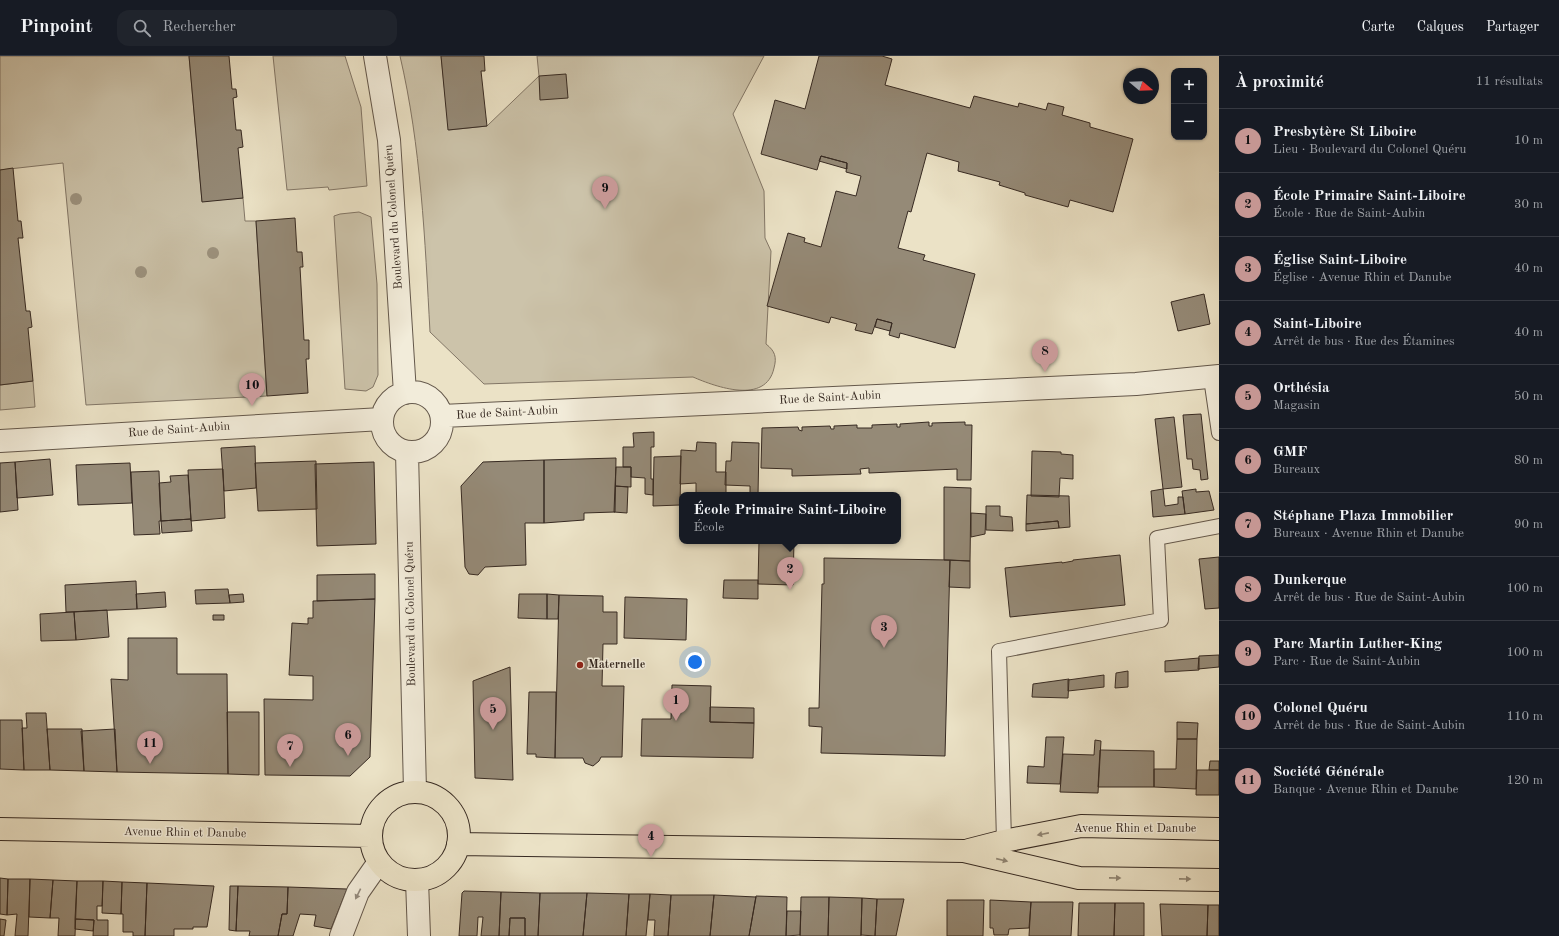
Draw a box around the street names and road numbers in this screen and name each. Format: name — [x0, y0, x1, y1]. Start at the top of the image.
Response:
street label: Boulevard du Colonel Quéru — [383, 144, 405, 290]
street label: Rue de Saint-Aubin — [779, 389, 882, 407]
street label: Rue de Saint-Aubin — [456, 404, 559, 422]
street label: Rue de Saint-Aubin — [128, 420, 231, 440]
street label: Boulevard du Colonel Quéru — [404, 541, 418, 687]
street label: Avenue Rhin et Danube — [1074, 823, 1197, 835]
street label: Avenue Rhin et Danube — [124, 826, 247, 840]

